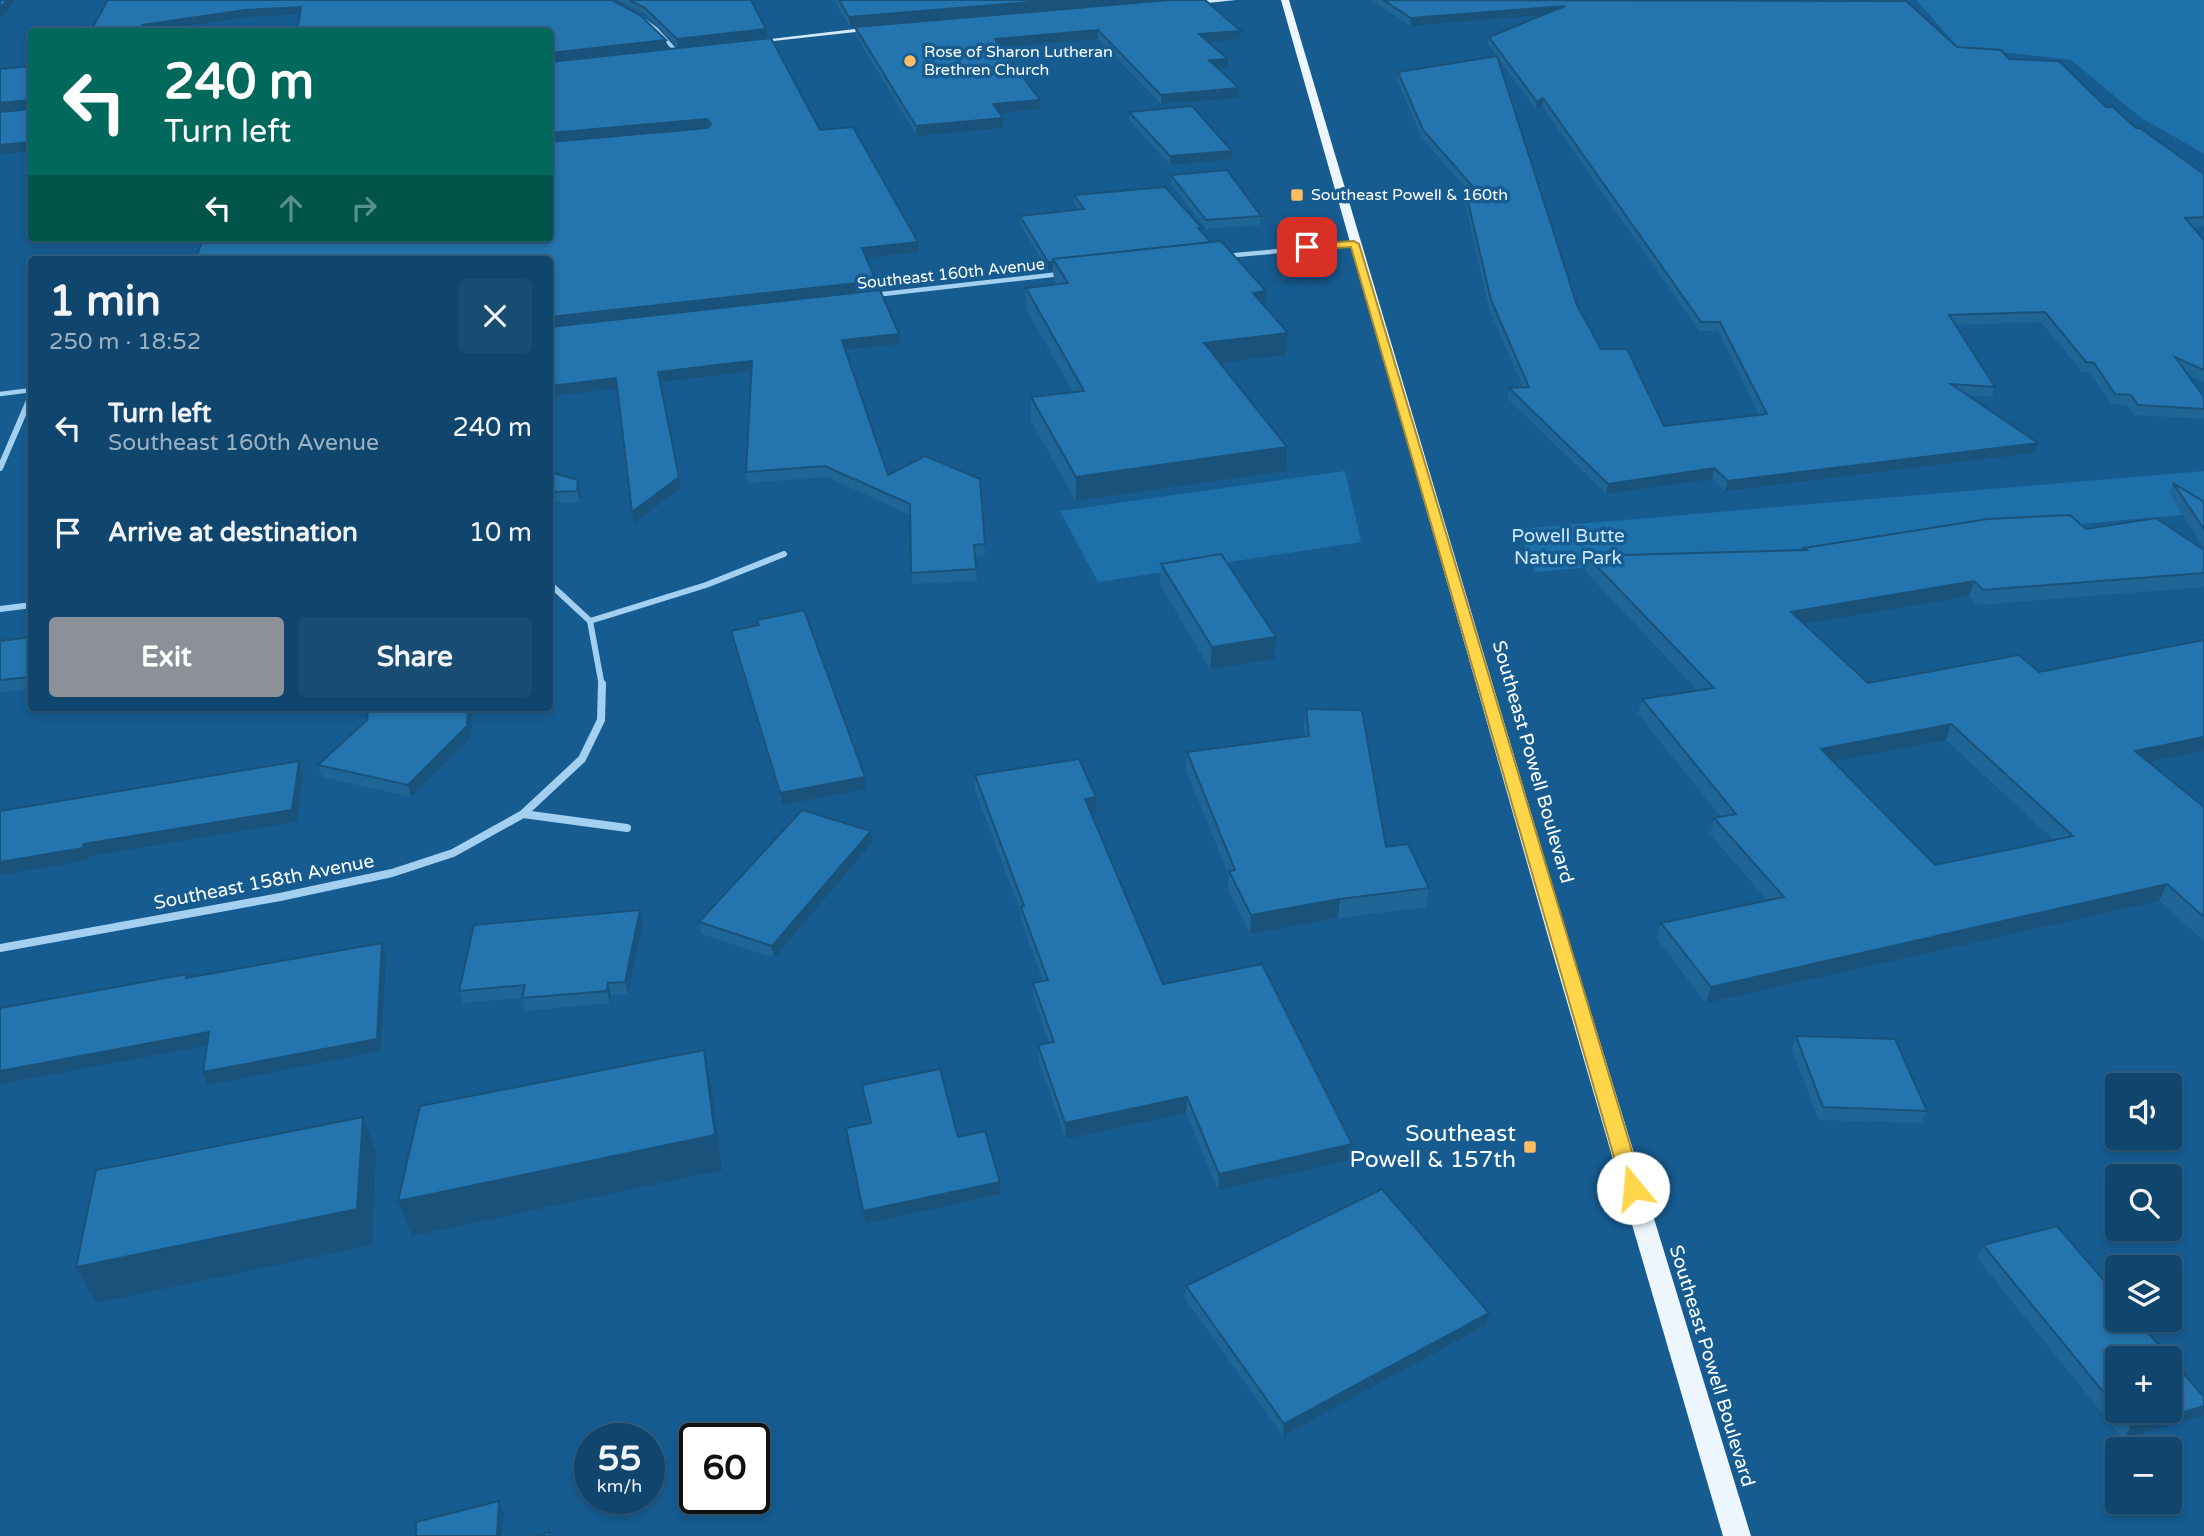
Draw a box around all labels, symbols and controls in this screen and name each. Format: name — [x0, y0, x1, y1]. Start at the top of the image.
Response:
place label: Rose of Sharon Lutheran Brethren Church — [924, 42, 1113, 80]
text: 240 m — [164, 53, 314, 112]
marker: Rose of Sharon Lutheran Brethren Church — [902, 53, 918, 69]
icon: left — [49, 56, 140, 147]
text: Turn left — [164, 113, 291, 151]
place label: Southeast Powell & 160th — [1311, 185, 1508, 205]
marker: Southeast Powell & 160th — [1289, 187, 1305, 203]
icon: left — [199, 189, 237, 227]
icon: ahead — [272, 189, 310, 227]
icon: right — [345, 189, 383, 227]
pin — [1277, 217, 1337, 277]
icon: arrive — [1288, 228, 1326, 266]
street label: Southeast 160th Avenue — [856, 254, 1046, 294]
text: 1 min — [49, 276, 161, 327]
button: close — [458, 279, 532, 353]
text: 250 m · 18:52 — [49, 328, 201, 356]
text: Turn left — [108, 398, 211, 429]
icon: left — [49, 409, 87, 447]
text: 240 m — [452, 412, 532, 443]
text: Southeast 160th Avenue — [108, 429, 379, 457]
icon: arrive — [49, 514, 87, 552]
text: Arrive at destination — [108, 517, 358, 548]
text: 10 m — [469, 517, 532, 548]
park label: Powell Butte Nature Park — [1511, 525, 1625, 569]
button: Exit — [49, 617, 284, 697]
button: Share — [298, 617, 532, 697]
street label: Southeast Powell Boulevard — [1488, 638, 1578, 886]
street label: Southeast 158th Avenue — [152, 850, 376, 914]
map controls — [2105, 1073, 2182, 1514]
button: sound — [2105, 1073, 2182, 1150]
place label: Southeast Powell & 157th — [1350, 1120, 1516, 1174]
marker: Southeast Powell & 157th — [1522, 1139, 1538, 1155]
position arrow — [1596, 1151, 1670, 1225]
button: search — [2105, 1164, 2182, 1241]
street label: Southeast Powell Boulevard — [1665, 1243, 1759, 1489]
button: layers — [2105, 1255, 2182, 1332]
button: + — [2105, 1346, 2182, 1423]
speed limit sign: 60 — [679, 1423, 770, 1514]
button: − — [2105, 1437, 2182, 1514]
text: 55 — [598, 1438, 641, 1480]
text: km/h — [597, 1475, 642, 1497]

